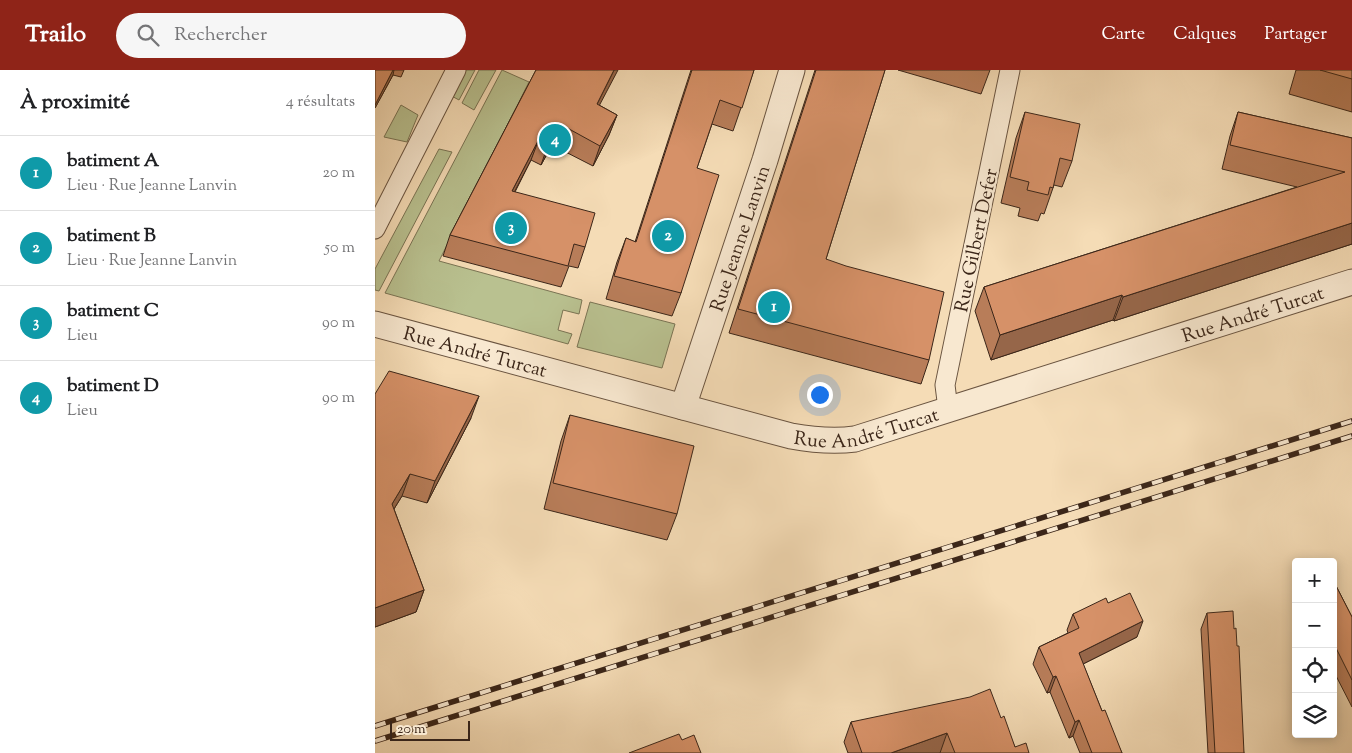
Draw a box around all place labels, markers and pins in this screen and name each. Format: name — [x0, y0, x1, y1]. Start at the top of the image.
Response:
pin: 4 — [539, 121, 571, 159]
pin: 3 — [495, 209, 527, 247]
pin: 2 — [652, 217, 684, 255]
pin: 1 — [758, 288, 790, 326]

